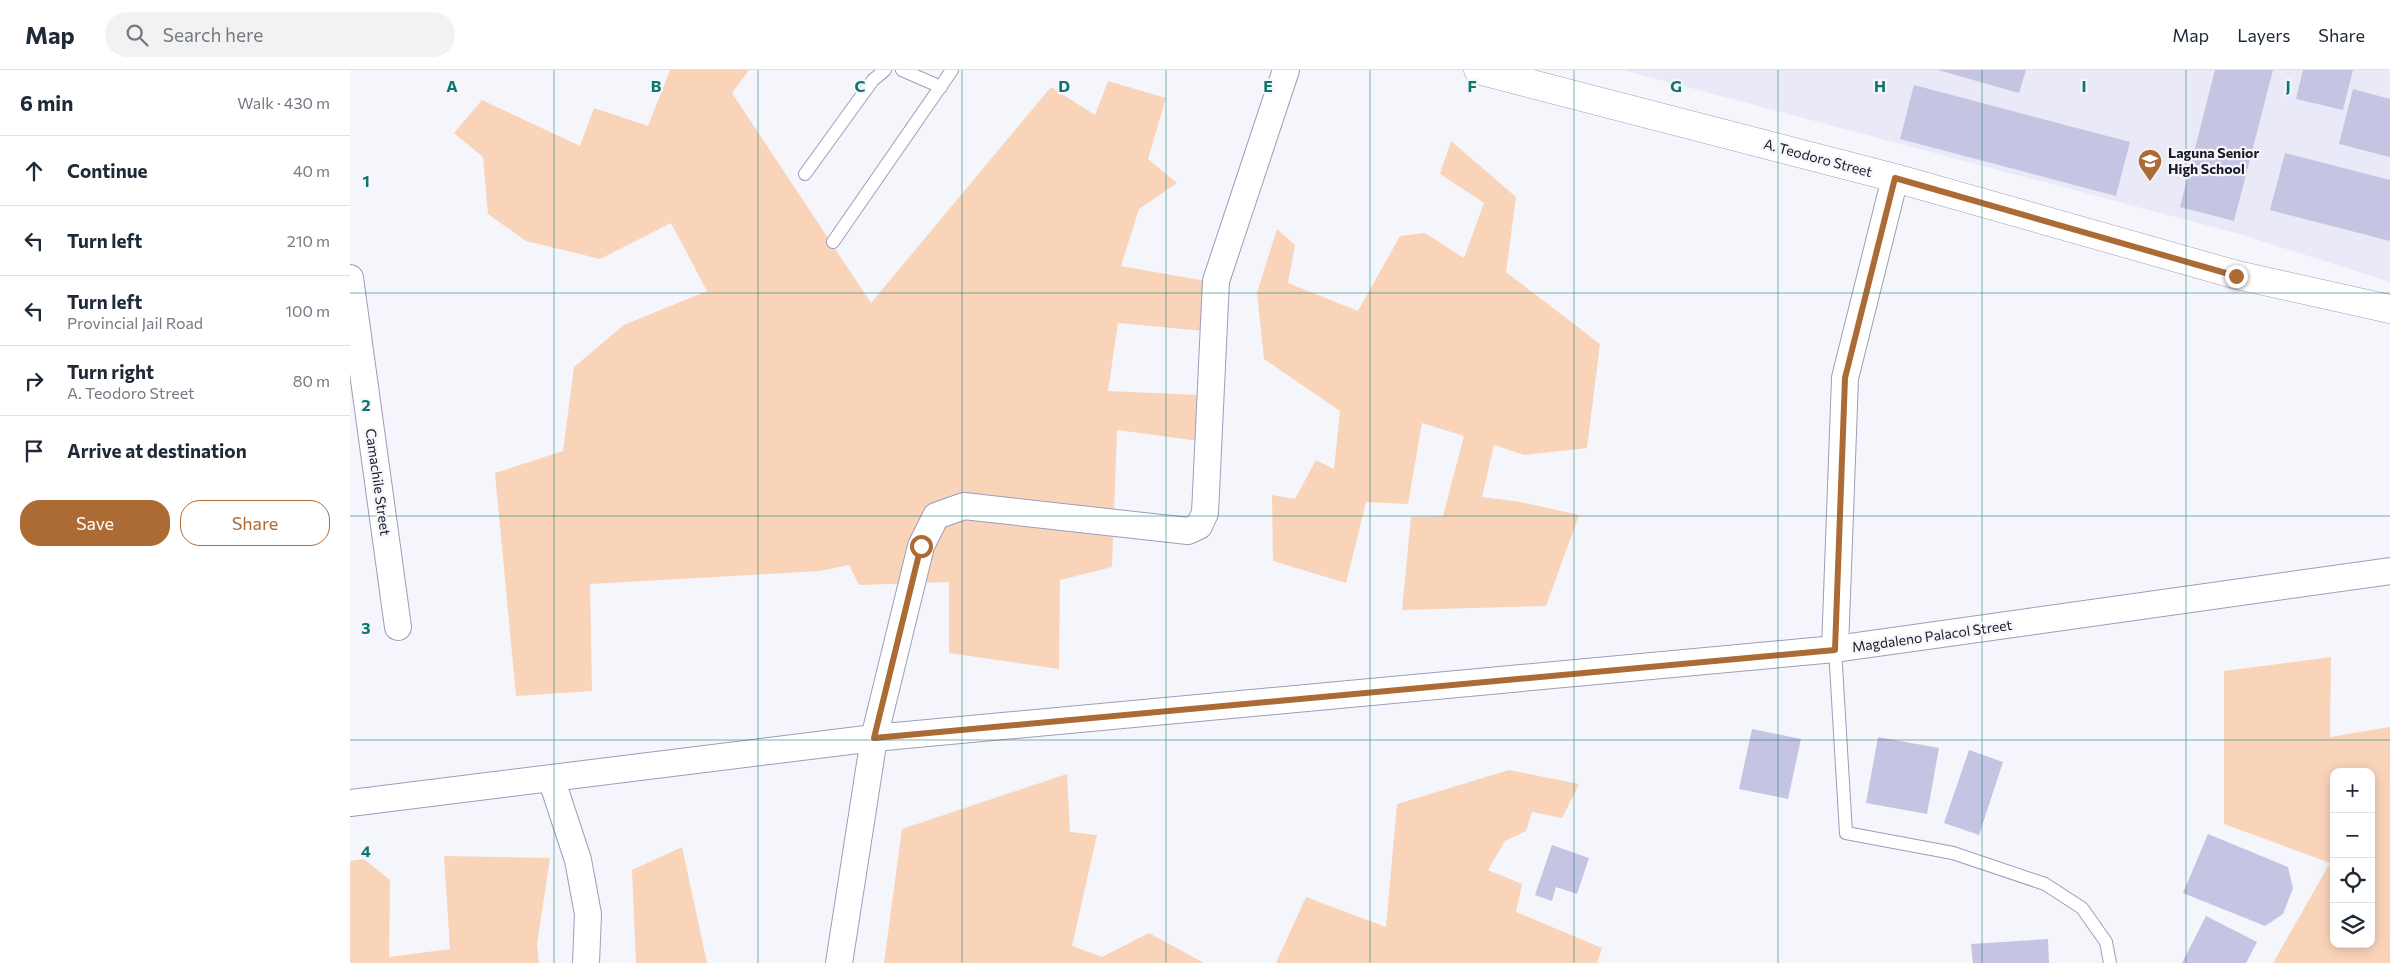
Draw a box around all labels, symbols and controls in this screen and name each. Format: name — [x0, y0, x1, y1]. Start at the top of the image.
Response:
search box — [105, 12, 455, 57]
text: Map — [25, 20, 75, 49]
icon: search — [123, 21, 151, 49]
text: Search here — [163, 23, 263, 46]
text: Map — [2172, 24, 2209, 46]
text: Layers — [2237, 24, 2290, 46]
text: Share — [2318, 24, 2365, 46]
text: A — [446, 76, 458, 95]
text: B — [651, 76, 662, 95]
text: C — [855, 76, 866, 95]
text: D — [1058, 76, 1070, 95]
text: E — [1263, 76, 1273, 95]
text: F — [1467, 76, 1477, 95]
text: G — [1670, 76, 1682, 95]
text: H — [1874, 76, 1886, 95]
text: I — [2081, 76, 2087, 95]
text: J — [2285, 76, 2291, 95]
text: 6 min — [20, 90, 73, 115]
text: Walk · 430 m — [237, 93, 330, 112]
street label: A. Teodoro Street — [1762, 135, 1875, 180]
place label: Laguna Senior High School — [2168, 144, 2259, 177]
school or university icon: Laguna Senior High School — [2137, 148, 2163, 182]
icon: ahead — [20, 157, 48, 185]
text: Continue — [67, 159, 147, 182]
text: 40 m — [293, 161, 330, 180]
text: 1 — [362, 171, 370, 190]
icon: left — [20, 227, 48, 255]
text: Turn left — [67, 229, 142, 252]
text: 210 m — [287, 231, 330, 250]
route end — [2225, 265, 2248, 288]
text: Turn left — [67, 290, 142, 313]
icon: left — [20, 297, 48, 325]
text: 100 m — [285, 301, 330, 320]
text: Provincial Jail Road — [67, 313, 203, 332]
text: Turn right — [67, 360, 154, 383]
icon: right — [20, 367, 48, 395]
text: 80 m — [293, 371, 330, 390]
text: A. Teodoro Street — [67, 383, 195, 402]
text: 2 — [361, 395, 371, 414]
street label: Camachile Street — [363, 427, 394, 537]
icon: arrive — [20, 437, 48, 465]
text: Arrive at destination — [67, 439, 247, 462]
button: Save — [20, 500, 170, 546]
button: Share — [180, 500, 330, 546]
route start — [910, 535, 933, 558]
street label: Magdaleno Palacol Street — [1851, 616, 2013, 655]
text: 3 — [361, 618, 371, 637]
map controls — [2330, 768, 2375, 948]
button: + — [2330, 768, 2375, 813]
button: − — [2330, 813, 2375, 858]
text: 4 — [361, 841, 371, 860]
button: locate — [2330, 858, 2375, 903]
button: layers — [2330, 903, 2375, 948]

